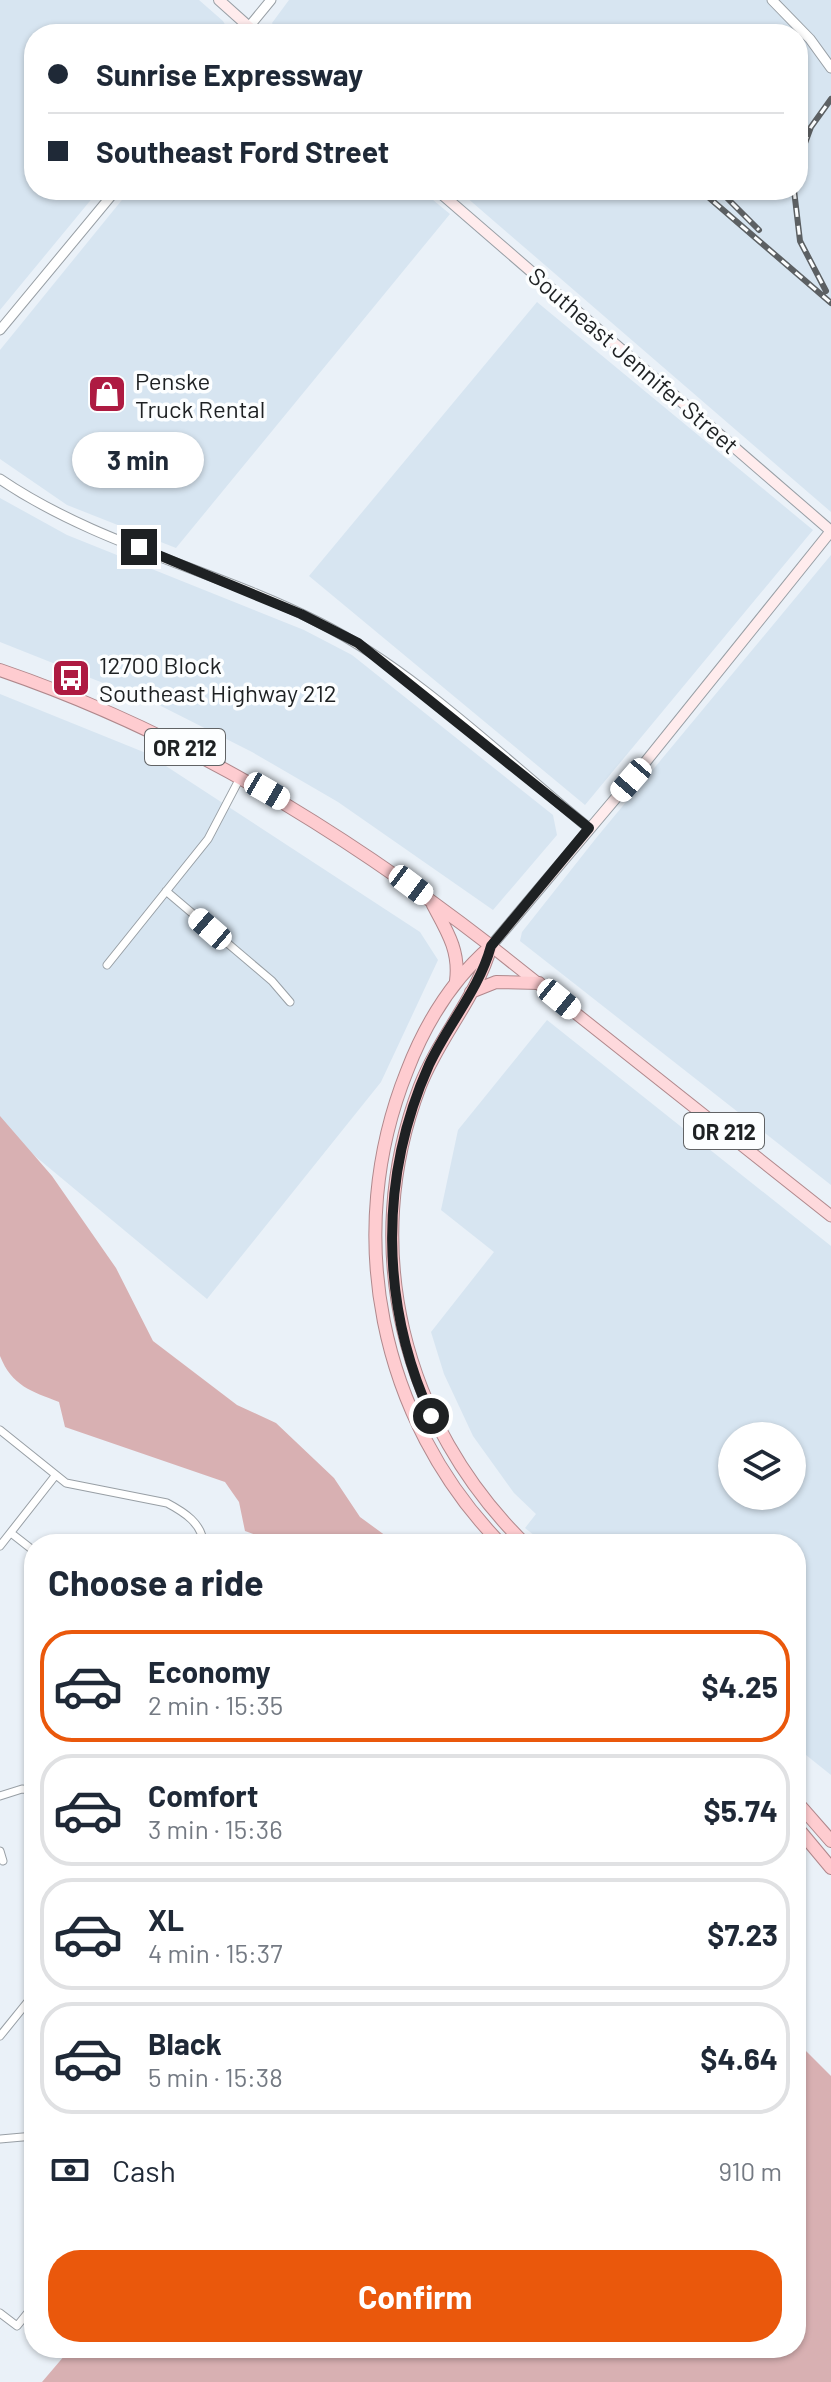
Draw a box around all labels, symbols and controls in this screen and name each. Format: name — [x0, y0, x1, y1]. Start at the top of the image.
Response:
text: Sunrise Expressway — [96, 56, 363, 92]
text: Southeast Ford Street — [96, 133, 389, 169]
street label: Southeast Jennifer Street — [523, 261, 745, 459]
place label: Penske Truck Rental — [135, 366, 265, 423]
shop icon: Penske Truck Rental — [86, 373, 128, 415]
callout: 3 min — [73, 431, 205, 487]
text: 3 min — [107, 444, 169, 475]
route end — [121, 529, 157, 565]
place label: 12700 Block Southeast Highway 212 — [99, 650, 337, 707]
bus stop icon: 12700 Block Southeast Highway 212 — [50, 657, 92, 699]
road number: OR 212 — [145, 729, 225, 765]
car — [606, 754, 656, 806]
car — [240, 769, 294, 813]
car — [385, 861, 437, 909]
car — [184, 904, 236, 954]
car — [533, 975, 585, 1023]
road number: OR 212 — [684, 1113, 764, 1149]
route start — [413, 1398, 449, 1434]
map controls — [718, 1422, 806, 1510]
button: layers — [718, 1422, 806, 1510]
text: Choose a ride — [48, 1560, 264, 1603]
icon: car — [52, 1650, 124, 1722]
text: Economy — [148, 1653, 271, 1689]
text: $4.25 — [702, 1668, 778, 1704]
text: 2 min · 15:35 — [148, 1689, 283, 1720]
icon: car — [52, 1774, 124, 1846]
text: Comfort — [148, 1777, 258, 1813]
text: $5.74 — [704, 1792, 778, 1828]
text: 3 min · 15:36 — [148, 1813, 283, 1844]
icon: car — [52, 1898, 124, 1970]
text: XL — [148, 1901, 184, 1937]
text: $7.23 — [707, 1916, 778, 1952]
text: 4 min · 15:37 — [148, 1937, 283, 1968]
icon: car — [52, 2022, 124, 2094]
text: Black — [148, 2025, 222, 2061]
text: $4.64 — [700, 2040, 778, 2076]
text: 5 min · 15:38 — [148, 2061, 283, 2092]
icon: cash — [48, 2148, 92, 2192]
text: Cash — [112, 2152, 176, 2188]
text: 910 m — [718, 2155, 782, 2186]
button: Confirm — [48, 2250, 782, 2342]

